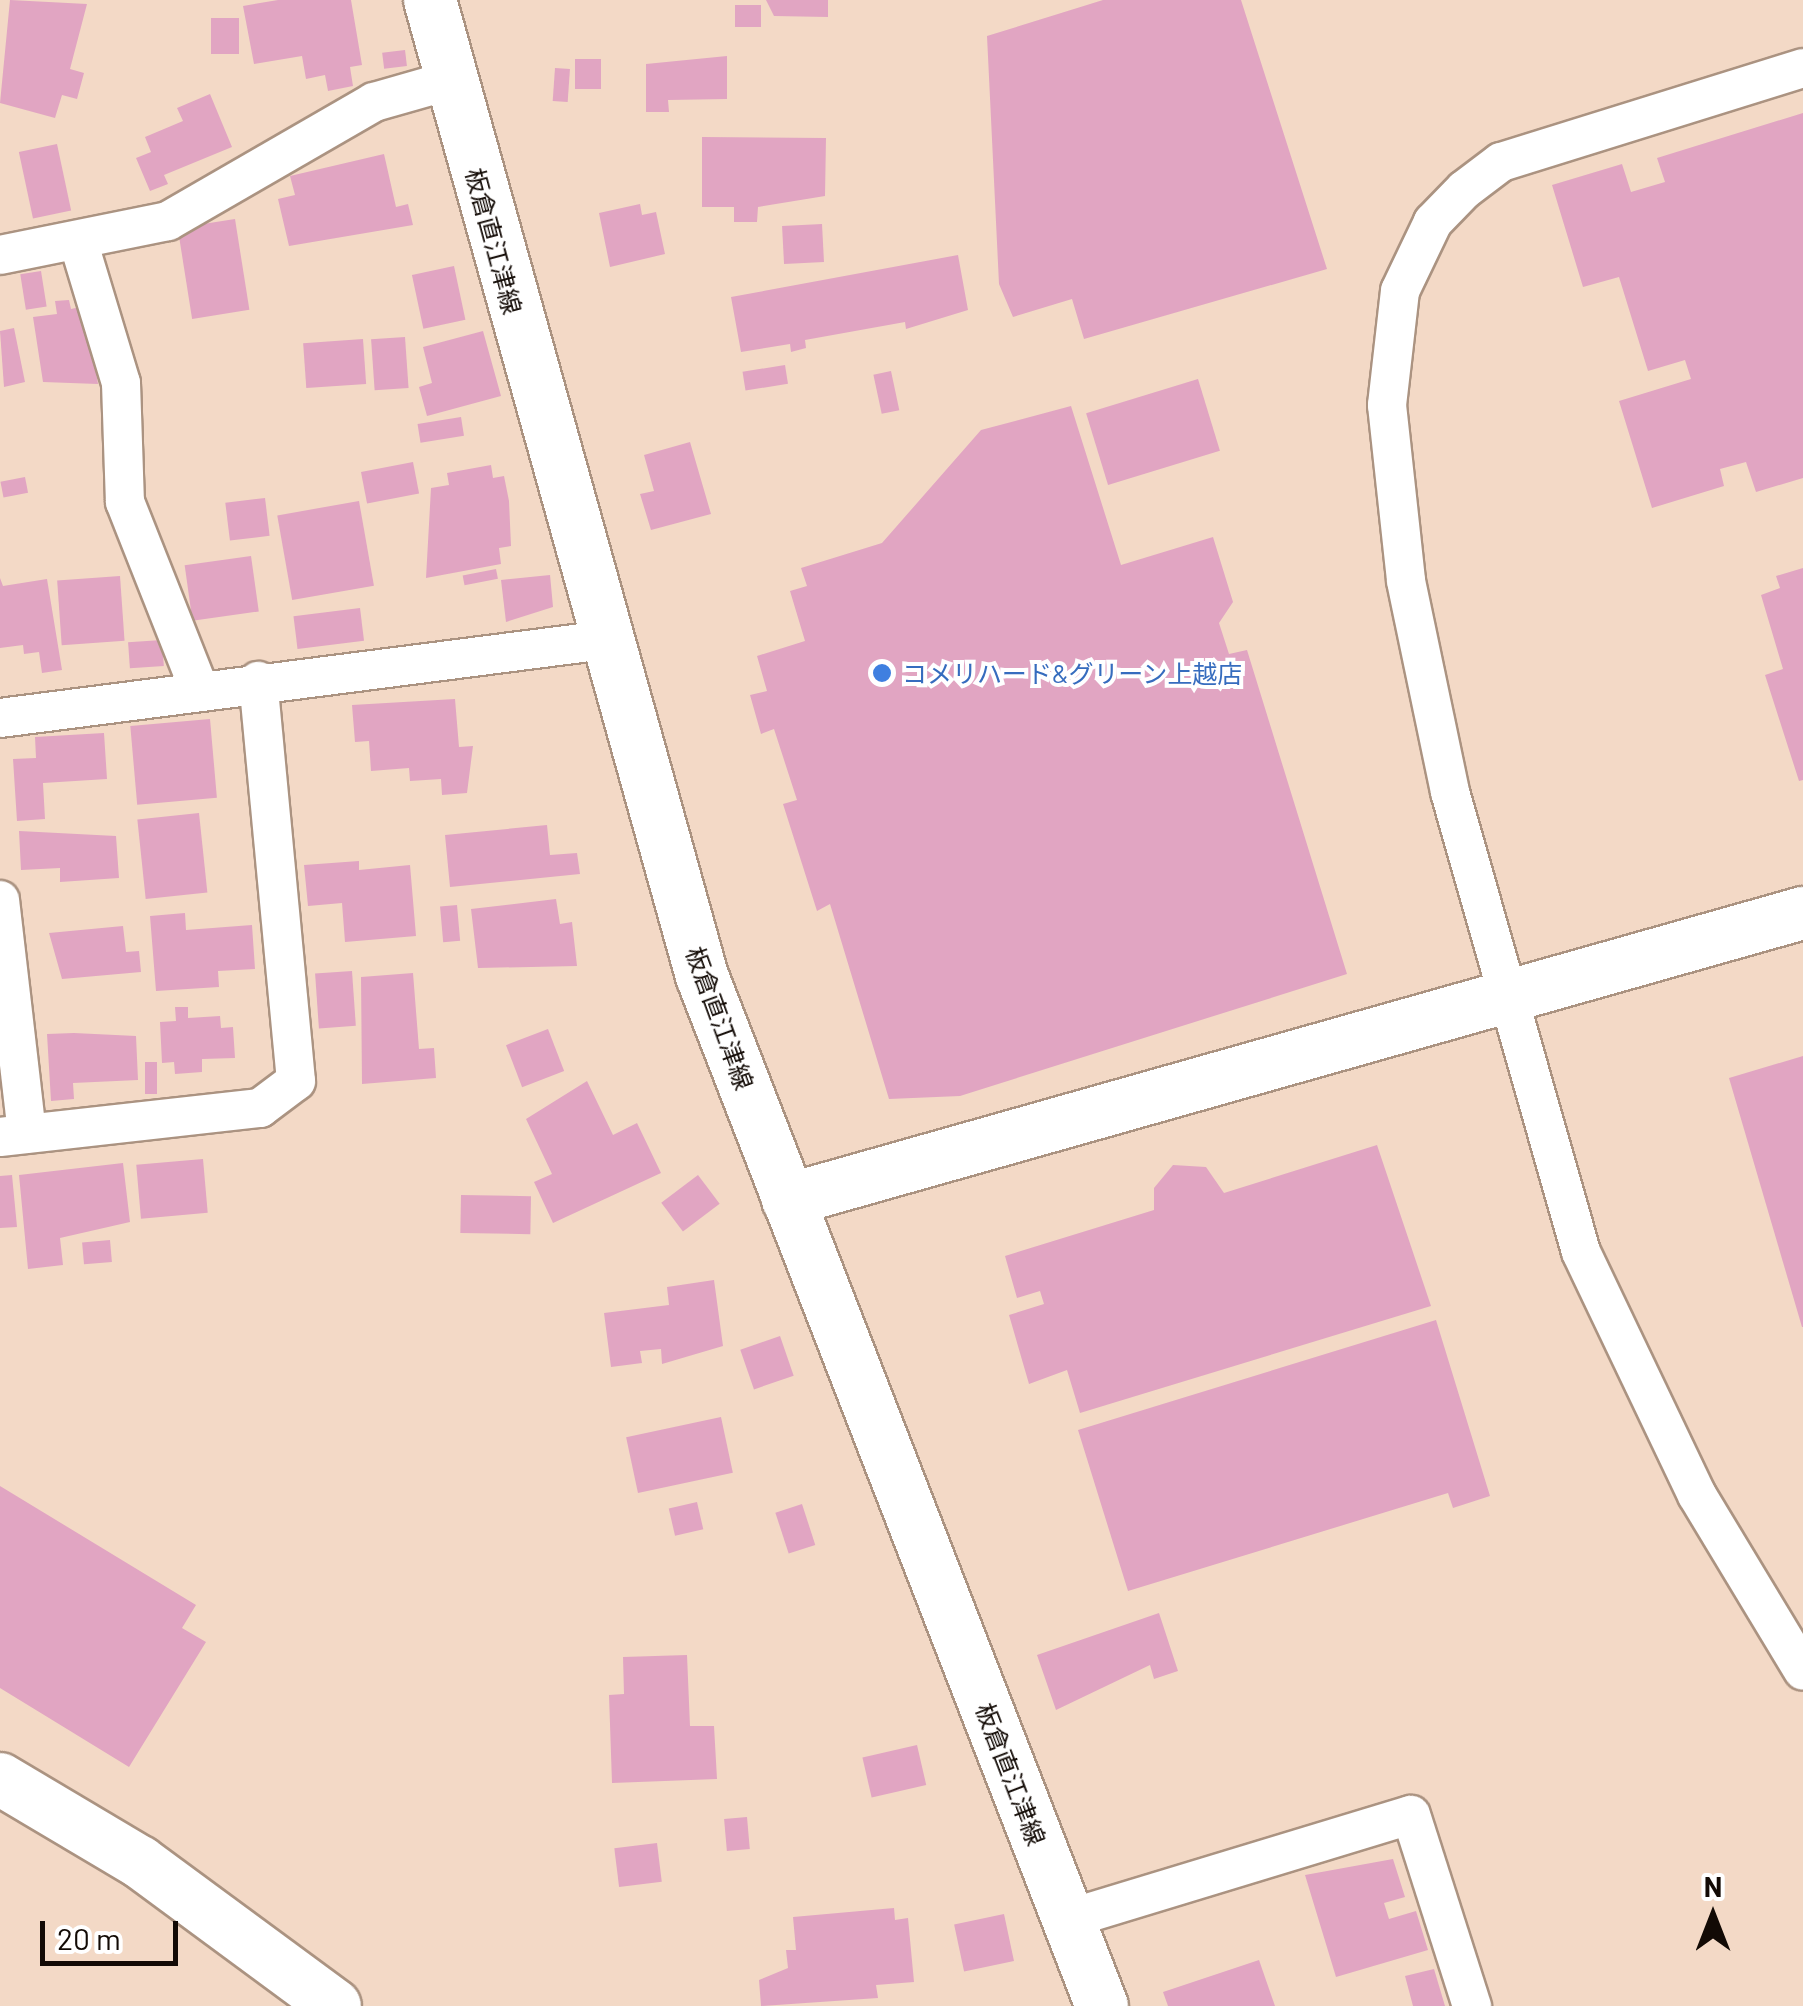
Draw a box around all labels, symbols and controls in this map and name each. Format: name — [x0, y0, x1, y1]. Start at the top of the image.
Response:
street label: 板倉直江津線 — [460, 165, 528, 317]
place label: コメリハード&グリーン上越店 — [902, 658, 1243, 688]
marker: コメリハード&グリーン上越店 — [871, 662, 893, 684]
street label: 板倉直江津線 — [680, 942, 760, 1094]
street label: 板倉直江津線 — [970, 1699, 1052, 1849]
north arrow — [1663, 1866, 1763, 1966]
text: N — [1704, 1869, 1722, 1903]
scale bar — [45, 1901, 182, 1963]
text: 20 m — [57, 1920, 121, 1956]

